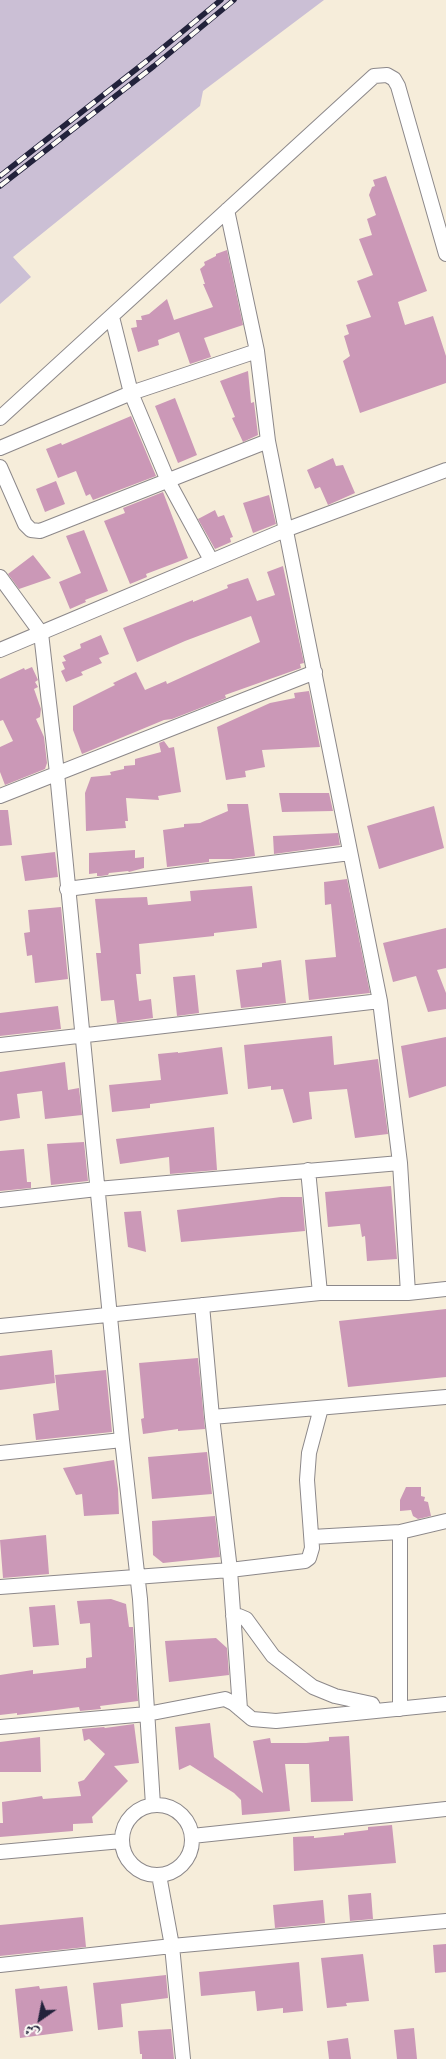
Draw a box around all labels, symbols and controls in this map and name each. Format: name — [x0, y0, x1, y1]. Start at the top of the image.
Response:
north arrow — [15, 1994, 65, 2044]
text: ش — [21, 2020, 43, 2043]

